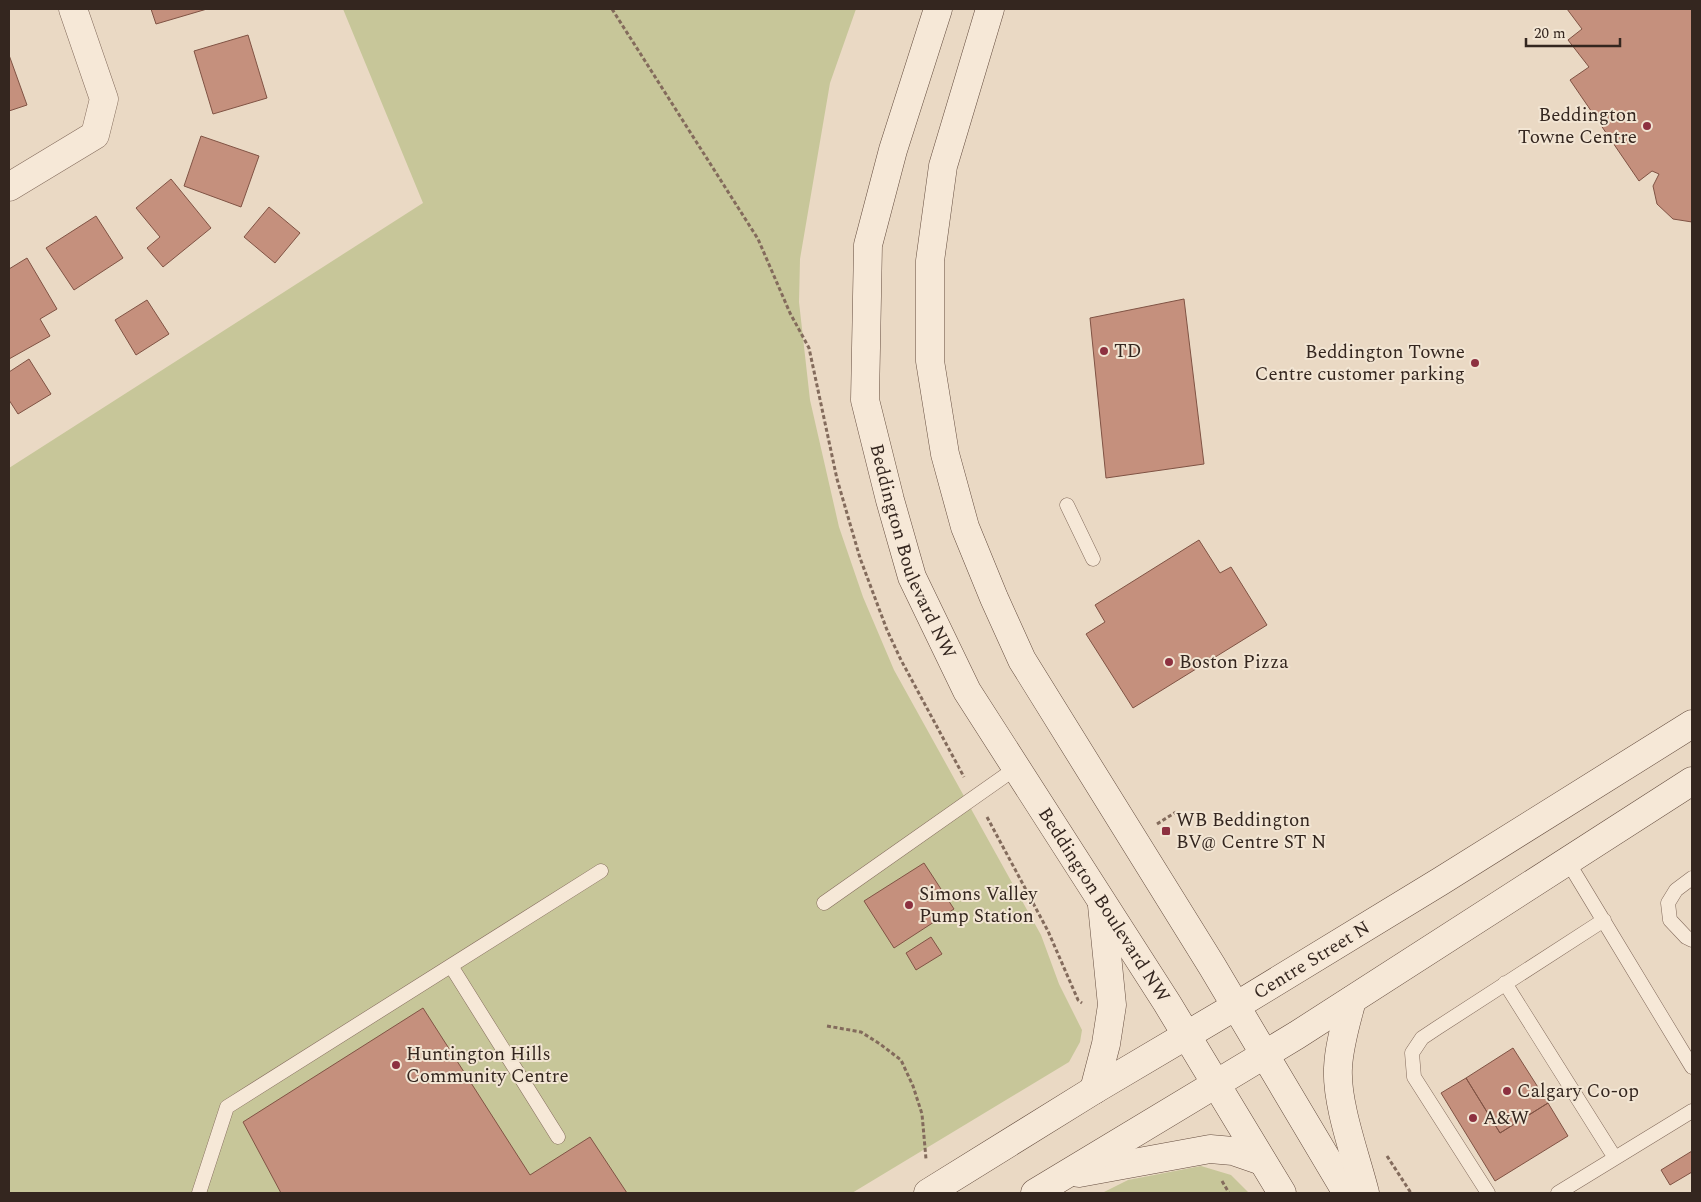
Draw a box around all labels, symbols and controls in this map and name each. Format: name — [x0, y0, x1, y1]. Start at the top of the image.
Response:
scale bar — [1526, 15, 1620, 47]
text: 20 m — [1534, 22, 1566, 45]
place label: Beddington Towne Centre — [1518, 101, 1637, 152]
marker: Beddington Towne Centre — [1641, 120, 1653, 132]
place label: TD — [1114, 337, 1142, 366]
place label: Beddington Towne Centre customer parking — [1255, 338, 1465, 389]
marker: TD — [1098, 345, 1110, 357]
marker: Beddington Towne Centre customer parking — [1469, 357, 1481, 369]
street label: Beddington Boulevard NW — [862, 440, 964, 664]
place label: Boston Pizza — [1179, 648, 1289, 677]
marker: Boston Pizza — [1163, 656, 1175, 668]
street label: Beddington Boulevard NW — [1031, 802, 1178, 1008]
place label: WB Beddington BV@ Centre ST N — [1176, 806, 1327, 857]
marker: WB Beddington BV@ Centre ST N — [1160, 825, 1172, 837]
place label: Simons Valley Pump Station — [919, 880, 1038, 931]
marker: Simons Valley Pump Station — [903, 899, 915, 911]
street label: Centre Street N — [1248, 913, 1376, 1007]
place label: Huntington Hills Community Centre — [406, 1040, 569, 1091]
marker: Huntington Hills Community Centre — [390, 1059, 402, 1071]
place label: Calgary Co-op — [1517, 1077, 1639, 1106]
marker: Calgary Co-op — [1501, 1085, 1513, 1097]
place label: A&W — [1483, 1104, 1529, 1133]
marker: A&W — [1467, 1112, 1479, 1124]

